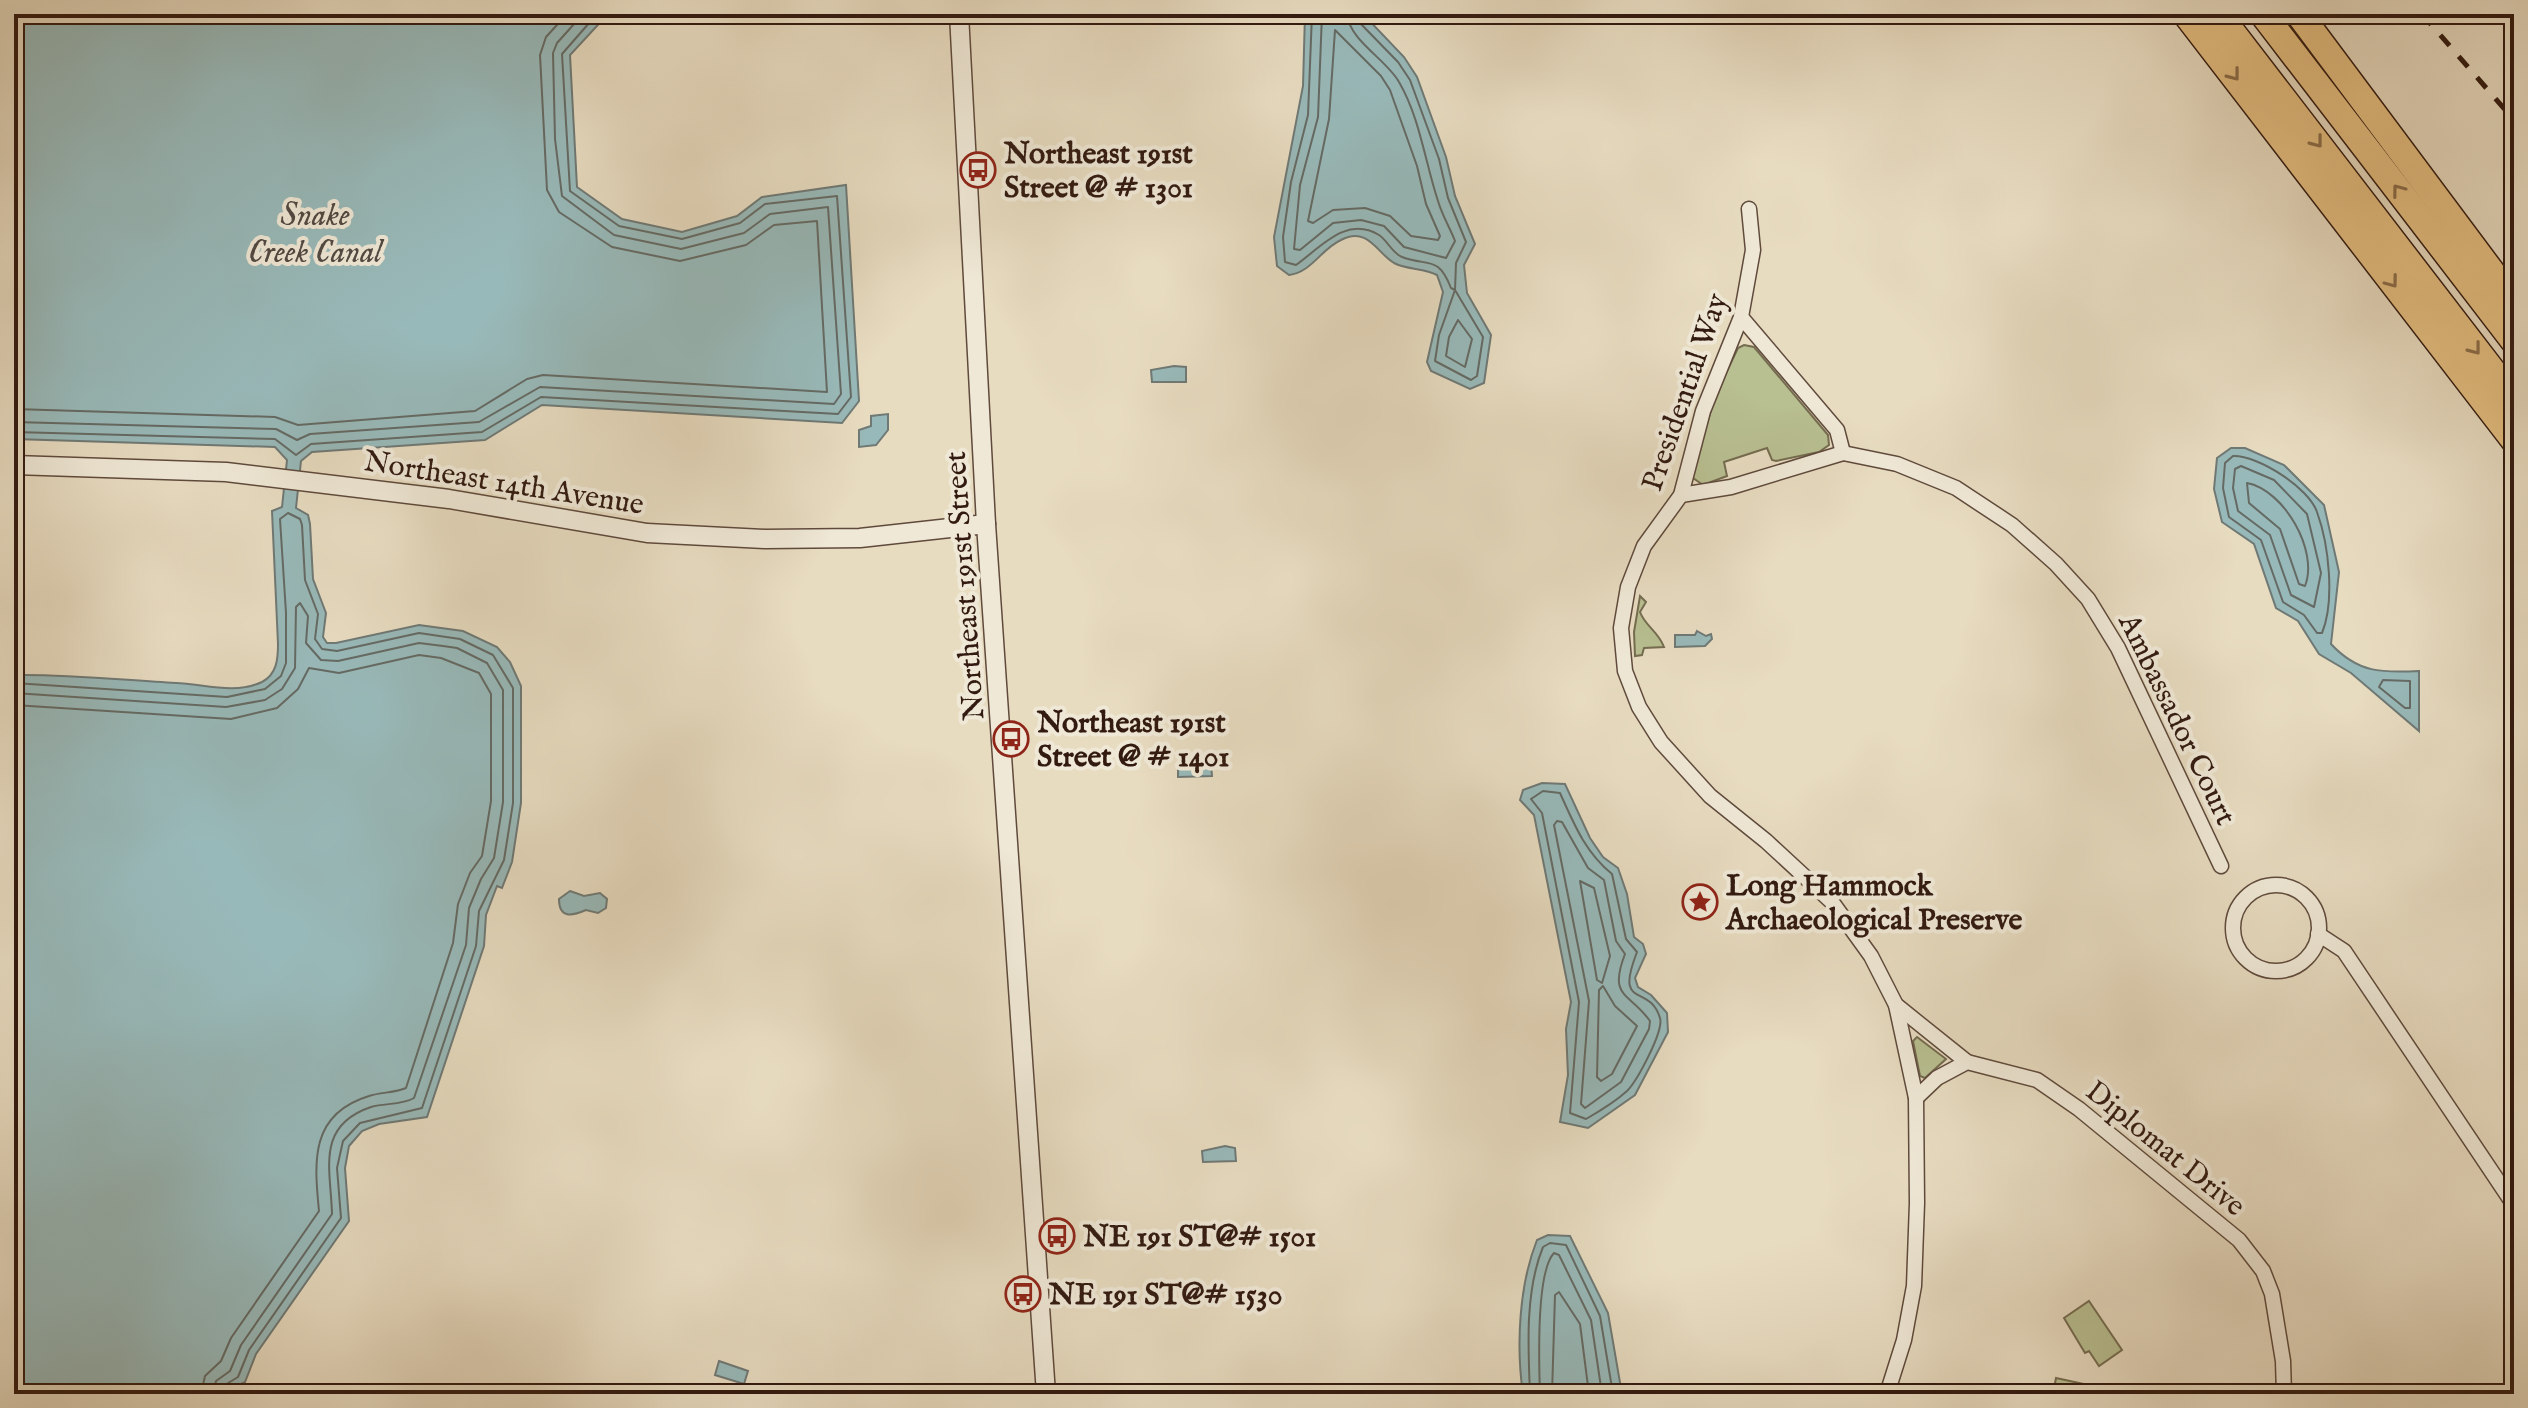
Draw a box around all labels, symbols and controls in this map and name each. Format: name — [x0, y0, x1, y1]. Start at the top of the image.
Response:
one-way arrow — [2224, 66, 2239, 80]
one-way arrow — [2307, 133, 2321, 148]
place label: Northeast 191st Street @ # 1301 — [1003, 136, 1193, 208]
bus stop icon: Northeast 191st Street @ # 1301 — [959, 151, 997, 189]
one-way arrow — [2394, 184, 2408, 199]
water label: Snake Creek Canal — [248, 196, 384, 274]
one-way arrow — [2383, 273, 2397, 287]
street label: Presidential Way — [1634, 289, 1738, 496]
one-way arrow — [2466, 340, 2480, 354]
street label: Northeast 14th Avenue — [361, 443, 646, 525]
street label: Northeast 191st Street — [938, 450, 994, 722]
street label: Ambassador Court — [2108, 607, 2244, 832]
place label: Northeast 191st Street @ # 1401 — [1036, 705, 1229, 777]
bus stop icon: Northeast 191st Street @ # 1401 — [992, 720, 1030, 758]
place label: Long Hammock Archaeological Preserve — [1725, 868, 2023, 940]
place icon: Long Hammock Archaeological Preserve — [1681, 883, 1719, 921]
street label: Diplomat Drive — [2077, 1073, 2253, 1226]
bus stop icon: NE 191 ST@# 1501 — [1038, 1217, 1076, 1255]
place label: NE 191 ST@# 1501 — [1082, 1219, 1316, 1257]
bus stop icon: NE 191 ST@# 1530 — [1004, 1275, 1042, 1313]
place label: NE 191 ST@# 1530 — [1048, 1277, 1283, 1315]

